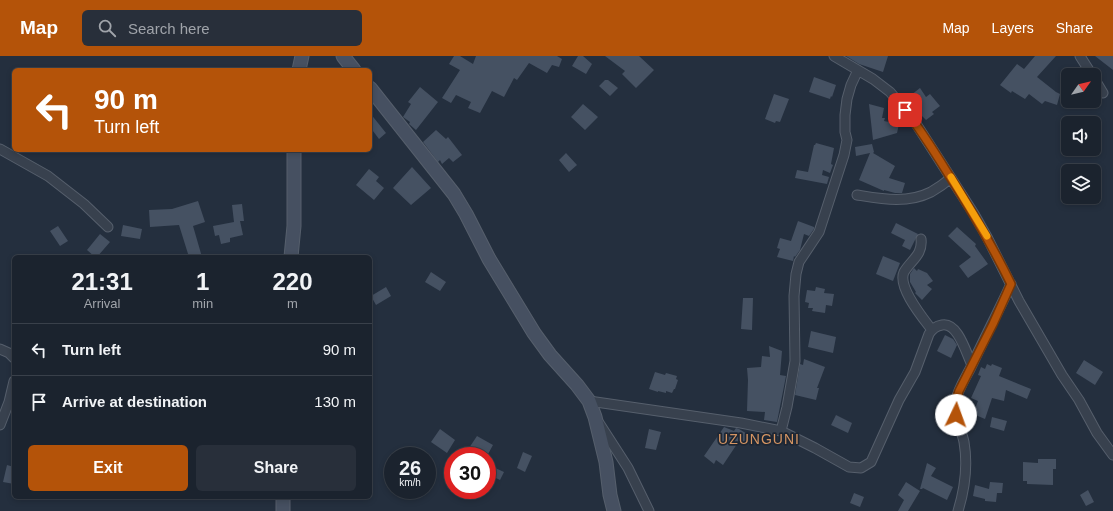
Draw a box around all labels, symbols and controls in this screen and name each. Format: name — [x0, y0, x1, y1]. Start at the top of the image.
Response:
search box — [82, 10, 362, 46]
text: Map — [20, 17, 58, 38]
icon: search — [96, 17, 118, 39]
text: Search here — [128, 20, 210, 37]
text: Map — [942, 20, 970, 36]
text: Layers — [992, 20, 1034, 36]
text: Share — [1056, 20, 1093, 36]
north arrow — [1061, 68, 1101, 108]
map controls — [1061, 68, 1101, 204]
icon: left — [28, 84, 80, 136]
text: 90 m — [94, 84, 158, 115]
pin — [888, 93, 922, 127]
icon: arrive — [894, 99, 916, 121]
button: sound — [1061, 116, 1101, 156]
text: Turn left — [94, 117, 159, 137]
button: layers — [1061, 164, 1101, 204]
text: 21:31 — [71, 268, 133, 295]
text: 1 — [196, 268, 209, 295]
text: 220 — [273, 268, 313, 295]
text: Arrival — [84, 296, 121, 311]
text: min — [192, 296, 213, 311]
text: m — [287, 296, 298, 311]
icon: left — [28, 339, 50, 361]
text: Turn left — [62, 341, 121, 358]
text: 90 m — [323, 341, 356, 358]
icon: arrive — [28, 391, 50, 413]
text: Arrive at destination — [62, 393, 207, 410]
text: 130 m — [314, 393, 356, 410]
position arrow — [935, 394, 977, 436]
district label: UZUNGUNI — [718, 431, 800, 447]
button: Exit — [28, 445, 188, 491]
button: Share — [196, 445, 356, 491]
speed limit sign: 30 — [444, 447, 496, 499]
text: 26 — [399, 457, 421, 479]
text: km/h — [399, 477, 421, 488]

